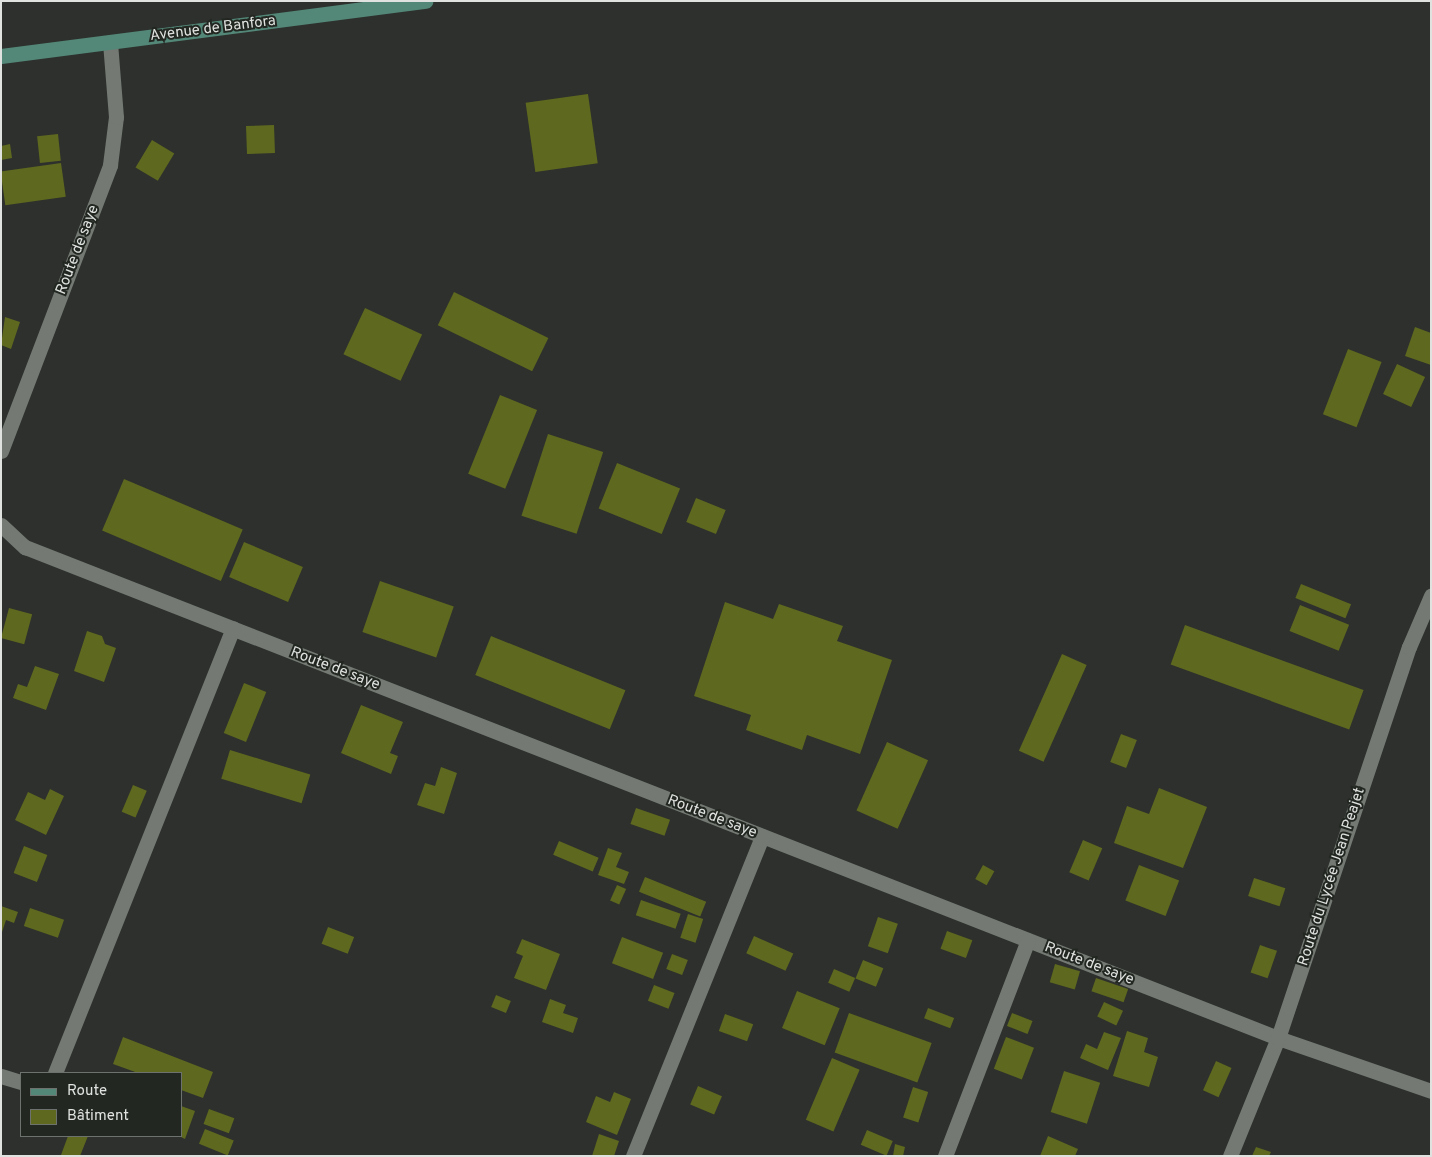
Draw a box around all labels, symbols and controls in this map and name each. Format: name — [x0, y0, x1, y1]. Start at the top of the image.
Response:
street label: Avenue de Banfora — [149, 12, 277, 46]
street label: Route de saye — [53, 203, 103, 297]
street label: Route de saye — [288, 644, 382, 694]
street label: Route du Lycée Jean Peajet — [1295, 786, 1369, 968]
street label: Route de saye — [665, 792, 759, 842]
street label: Route de saye — [1042, 939, 1136, 989]
legend — [20, 1072, 182, 1137]
text: Route — [67, 1082, 107, 1101]
text: Bâtiment — [67, 1107, 129, 1126]

